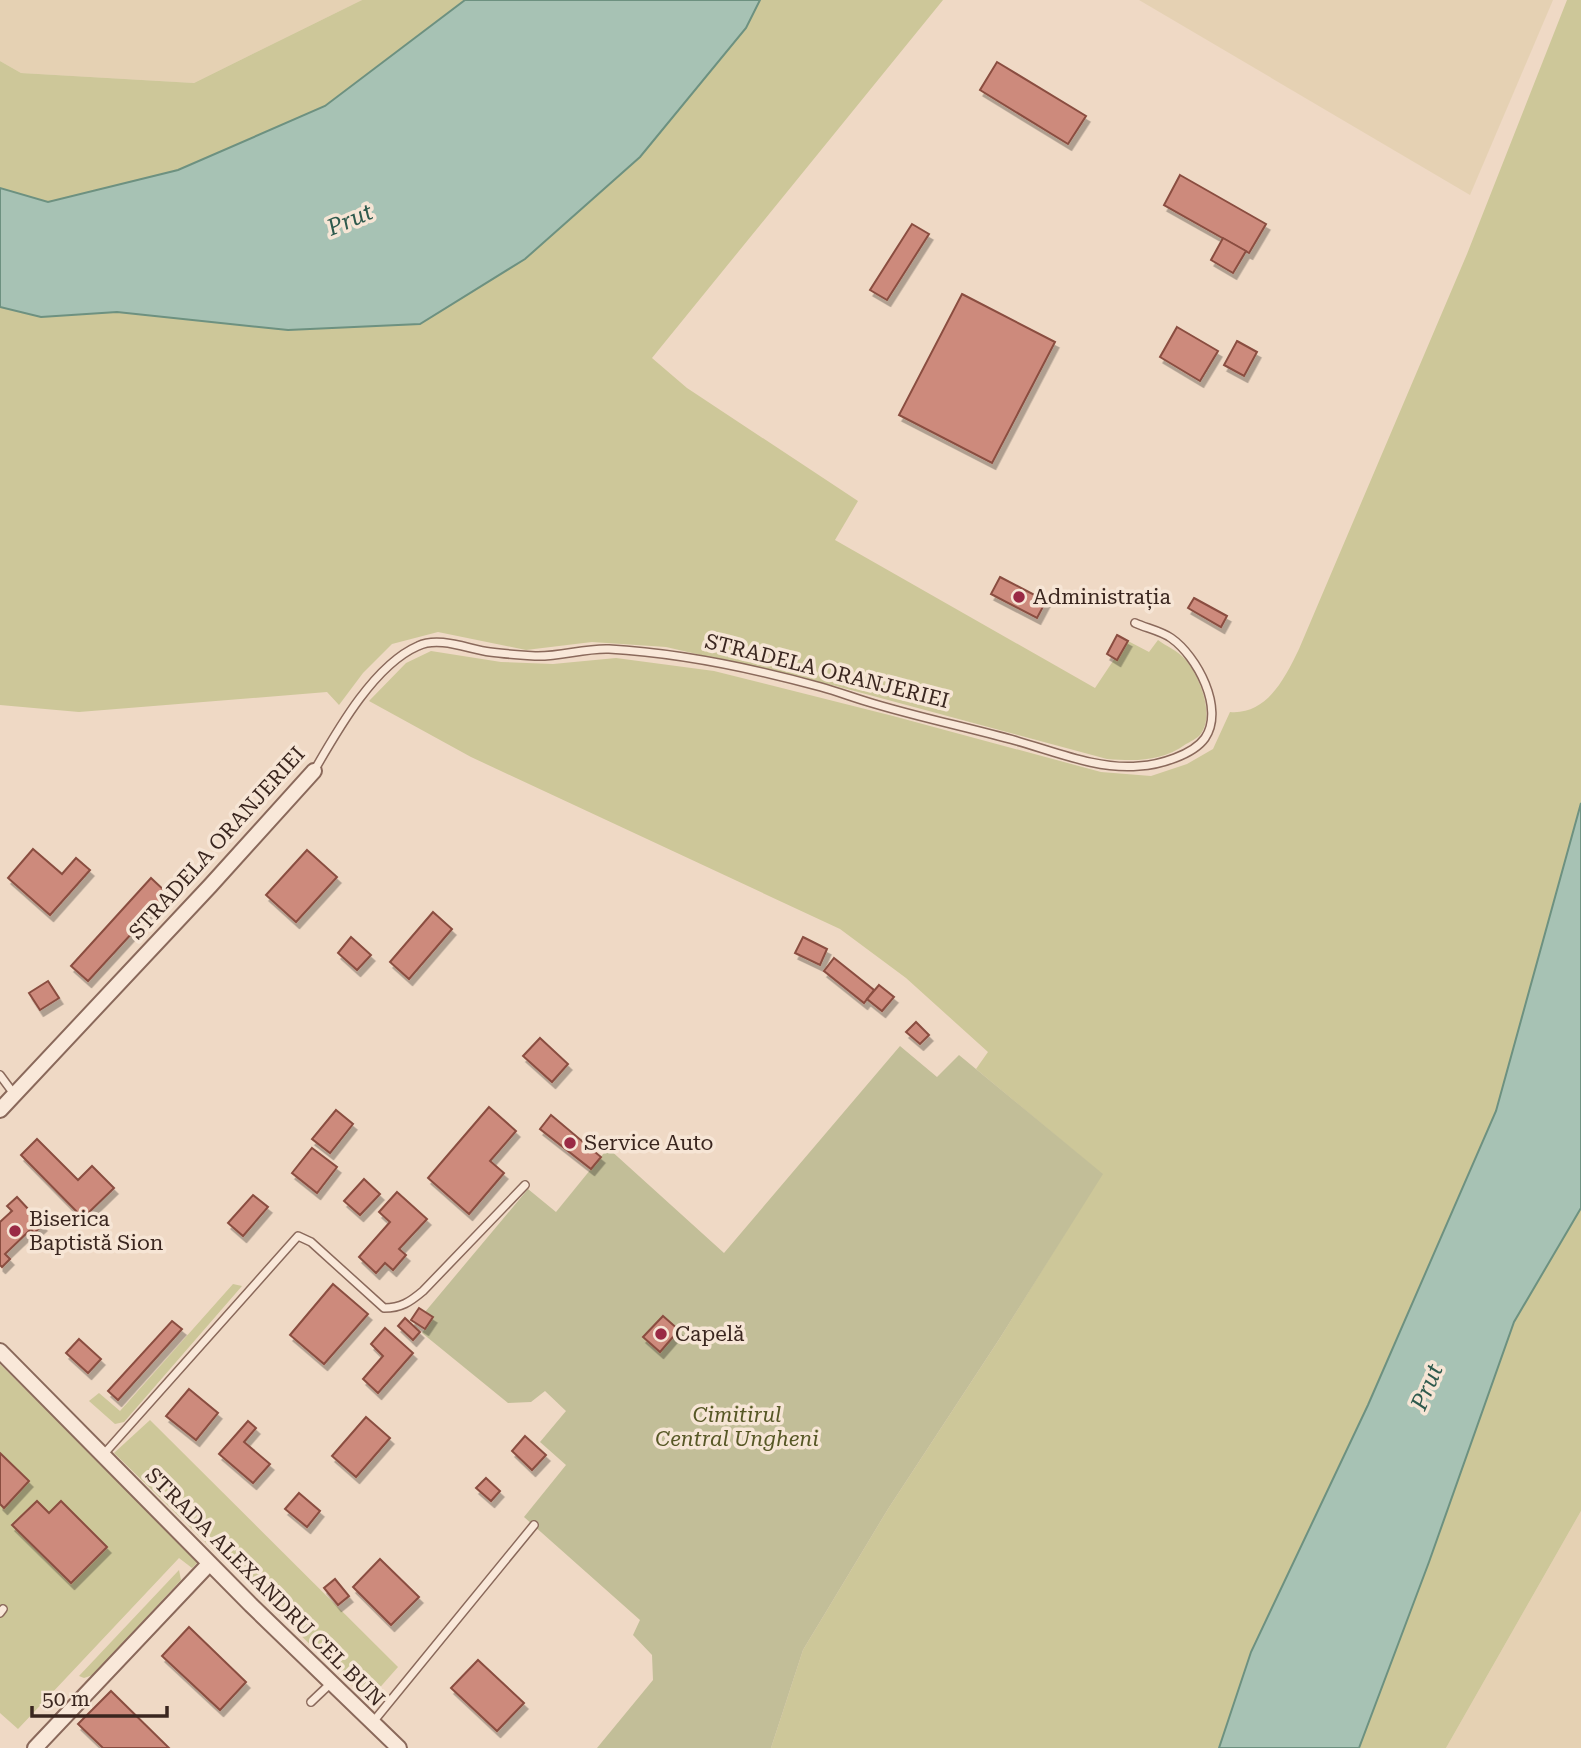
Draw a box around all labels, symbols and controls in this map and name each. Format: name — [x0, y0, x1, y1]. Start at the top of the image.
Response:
water label: Prut — [322, 198, 377, 242]
place label: Administrația — [1033, 585, 1171, 611]
marker: Administrația — [1011, 589, 1027, 605]
street label: STRADELA ORANJERIEI — [703, 629, 951, 713]
street label: STRADELA ORANJERIEI — [124, 742, 310, 944]
place label: Service Auto — [584, 1131, 714, 1155]
marker: Service Auto — [562, 1135, 578, 1151]
place label: Biserica Baptistă Sion — [29, 1207, 164, 1255]
marker: Biserica Baptistă Sion — [7, 1223, 23, 1239]
place label: Capelă — [675, 1322, 745, 1346]
marker: Capelă — [653, 1326, 669, 1342]
water label: Prut — [1405, 1360, 1449, 1415]
park label: Cimitirul Central Ungheni — [655, 1403, 819, 1451]
street label: STRADA ALEXANDRU CEL BUN — [141, 1463, 389, 1711]
scale bar — [32, 1674, 166, 1718]
text: 50 m — [42, 1687, 90, 1711]

